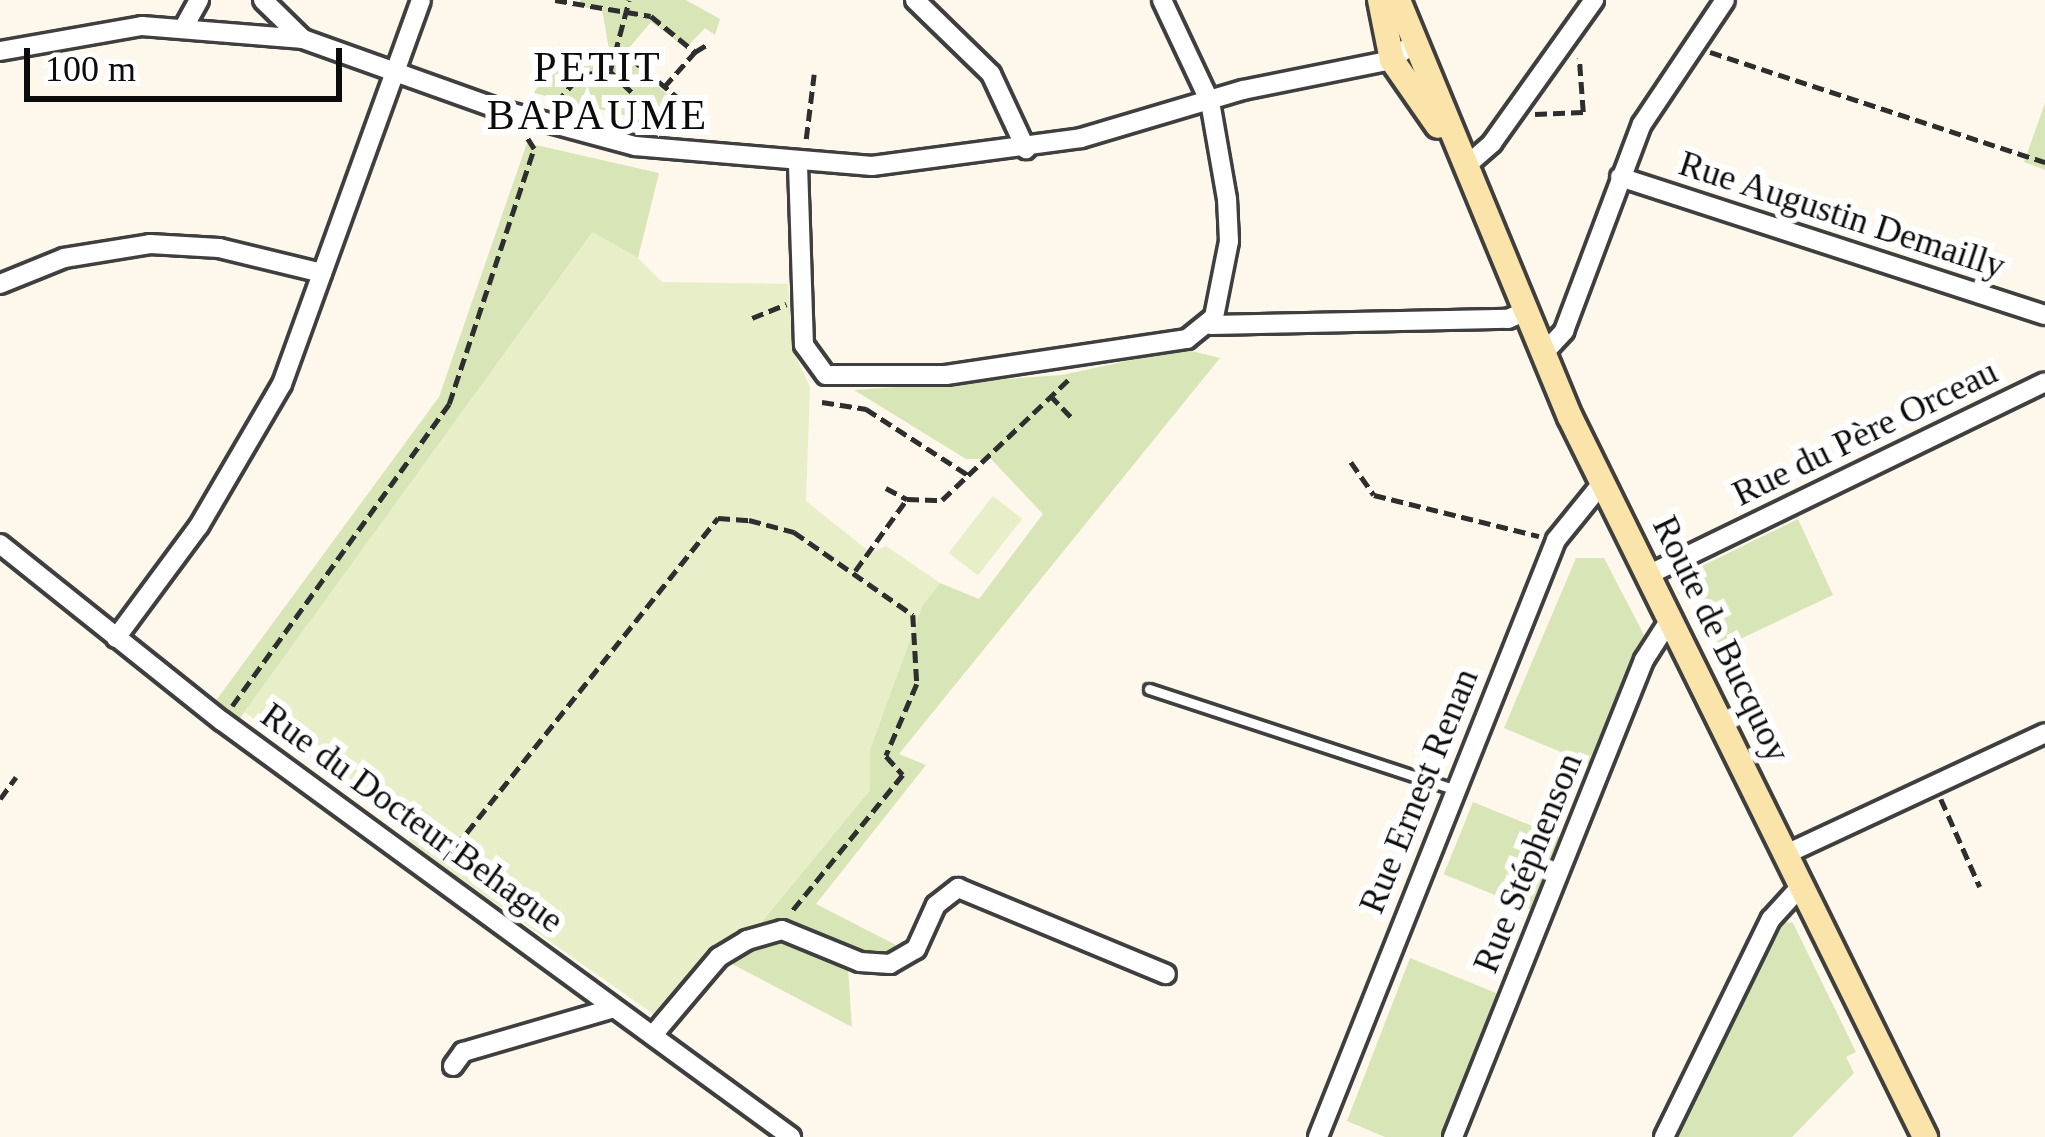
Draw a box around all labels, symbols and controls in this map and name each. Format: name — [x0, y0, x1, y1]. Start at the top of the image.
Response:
scale bar — [30, 24, 348, 98]
district label: PETIT BAPAUME — [487, 42, 709, 140]
text: 100 m — [45, 49, 136, 89]
street label: Rue Augustin Demailly — [1673, 142, 2011, 288]
street label: Rue du Père Orceau — [1726, 350, 2004, 516]
street label: Route de Bucquoy — [1643, 509, 1799, 769]
street label: Rue Ernest Renan — [1350, 662, 1488, 920]
street label: Rue du Docteur Behague — [253, 694, 571, 942]
street label: Rue Stéphenson — [1464, 747, 1592, 979]

